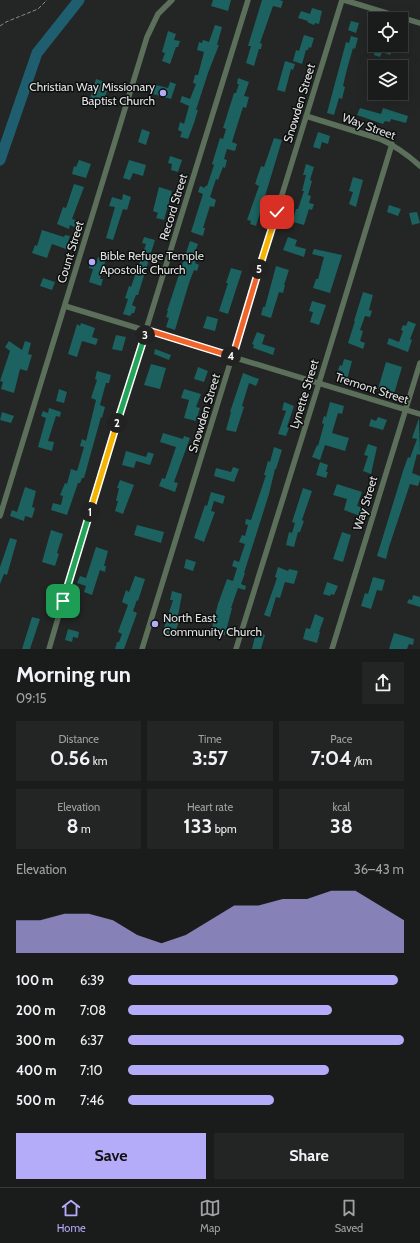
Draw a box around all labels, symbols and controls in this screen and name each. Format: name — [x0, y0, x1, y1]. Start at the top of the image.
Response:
map controls — [368, 12, 408, 100]
button: locate — [368, 12, 408, 52]
button: layers — [368, 60, 408, 100]
street label: Snowden Street — [280, 62, 318, 144]
place label: Christian Way Missionary Baptist Church — [29, 79, 155, 108]
marker: Christian Way Missionary Baptist Church — [158, 88, 168, 98]
street label: Way Street — [340, 109, 398, 143]
street label: Record Street — [156, 172, 190, 242]
pin — [260, 195, 294, 229]
icon: check — [266, 201, 288, 223]
street label: Count Street — [53, 219, 87, 285]
place label: Bible Refuge Temple Apostolic Church — [100, 248, 204, 277]
marker: Bible Refuge Temple Apostolic Church — [87, 257, 97, 267]
pin: 5 — [249, 259, 269, 279]
text: 5 — [256, 262, 262, 276]
pin: 3 — [135, 325, 155, 345]
text: 3 — [142, 328, 148, 342]
pin: 4 — [221, 346, 241, 366]
text: 4 — [228, 349, 234, 363]
street label: Lynette Street — [286, 357, 322, 431]
street label: Tremont Street — [333, 369, 411, 407]
street label: Snowden Street — [185, 372, 223, 454]
pin: 2 — [107, 413, 127, 433]
text: 2 — [114, 416, 120, 430]
street label: Way Street — [350, 474, 380, 532]
pin: 1 — [80, 502, 100, 522]
text: 1 — [88, 505, 92, 519]
pin — [46, 584, 80, 618]
icon: arrive — [52, 590, 74, 612]
place label: North East Community Church — [163, 610, 262, 639]
marker: North East Community Church — [150, 619, 160, 629]
text: Morning run — [16, 661, 131, 688]
button: share — [362, 662, 404, 704]
text: 09:15 — [16, 690, 46, 706]
text: Distance — [58, 732, 99, 746]
text: Time — [198, 732, 222, 746]
text: Pace — [330, 732, 352, 746]
text: 0.56 — [50, 746, 90, 770]
text: 3:57 — [192, 746, 228, 770]
text: 7:04 — [310, 746, 352, 770]
text: km — [90, 754, 107, 768]
text: /km — [352, 754, 372, 768]
text: Elevation — [57, 800, 100, 814]
text: Heart rate — [187, 800, 233, 814]
text: kcal — [333, 800, 350, 814]
text: 8 — [67, 814, 79, 838]
text: 133 — [183, 814, 212, 838]
text: 38 — [330, 814, 353, 838]
text: m — [79, 822, 91, 836]
text: bpm — [212, 822, 237, 836]
text: Elevation — [16, 861, 67, 877]
text: 36–43 m — [354, 861, 404, 877]
text: 100 m — [16, 972, 53, 988]
text: 6:39 — [80, 972, 105, 988]
text: 200 m — [16, 1002, 55, 1018]
text: 7:08 — [80, 1002, 106, 1018]
text: 300 m — [16, 1032, 56, 1048]
text: 6:37 — [80, 1032, 104, 1048]
text: 400 m — [16, 1062, 57, 1078]
text: 7:10 — [80, 1062, 103, 1078]
text: 500 m — [16, 1092, 56, 1108]
text: 7:46 — [80, 1092, 104, 1108]
button: Save — [16, 1133, 206, 1179]
button: Share — [214, 1133, 404, 1179]
tab: Home — [57, 1197, 86, 1235]
tab: Map — [199, 1197, 221, 1235]
tab: Saved — [335, 1197, 363, 1235]

